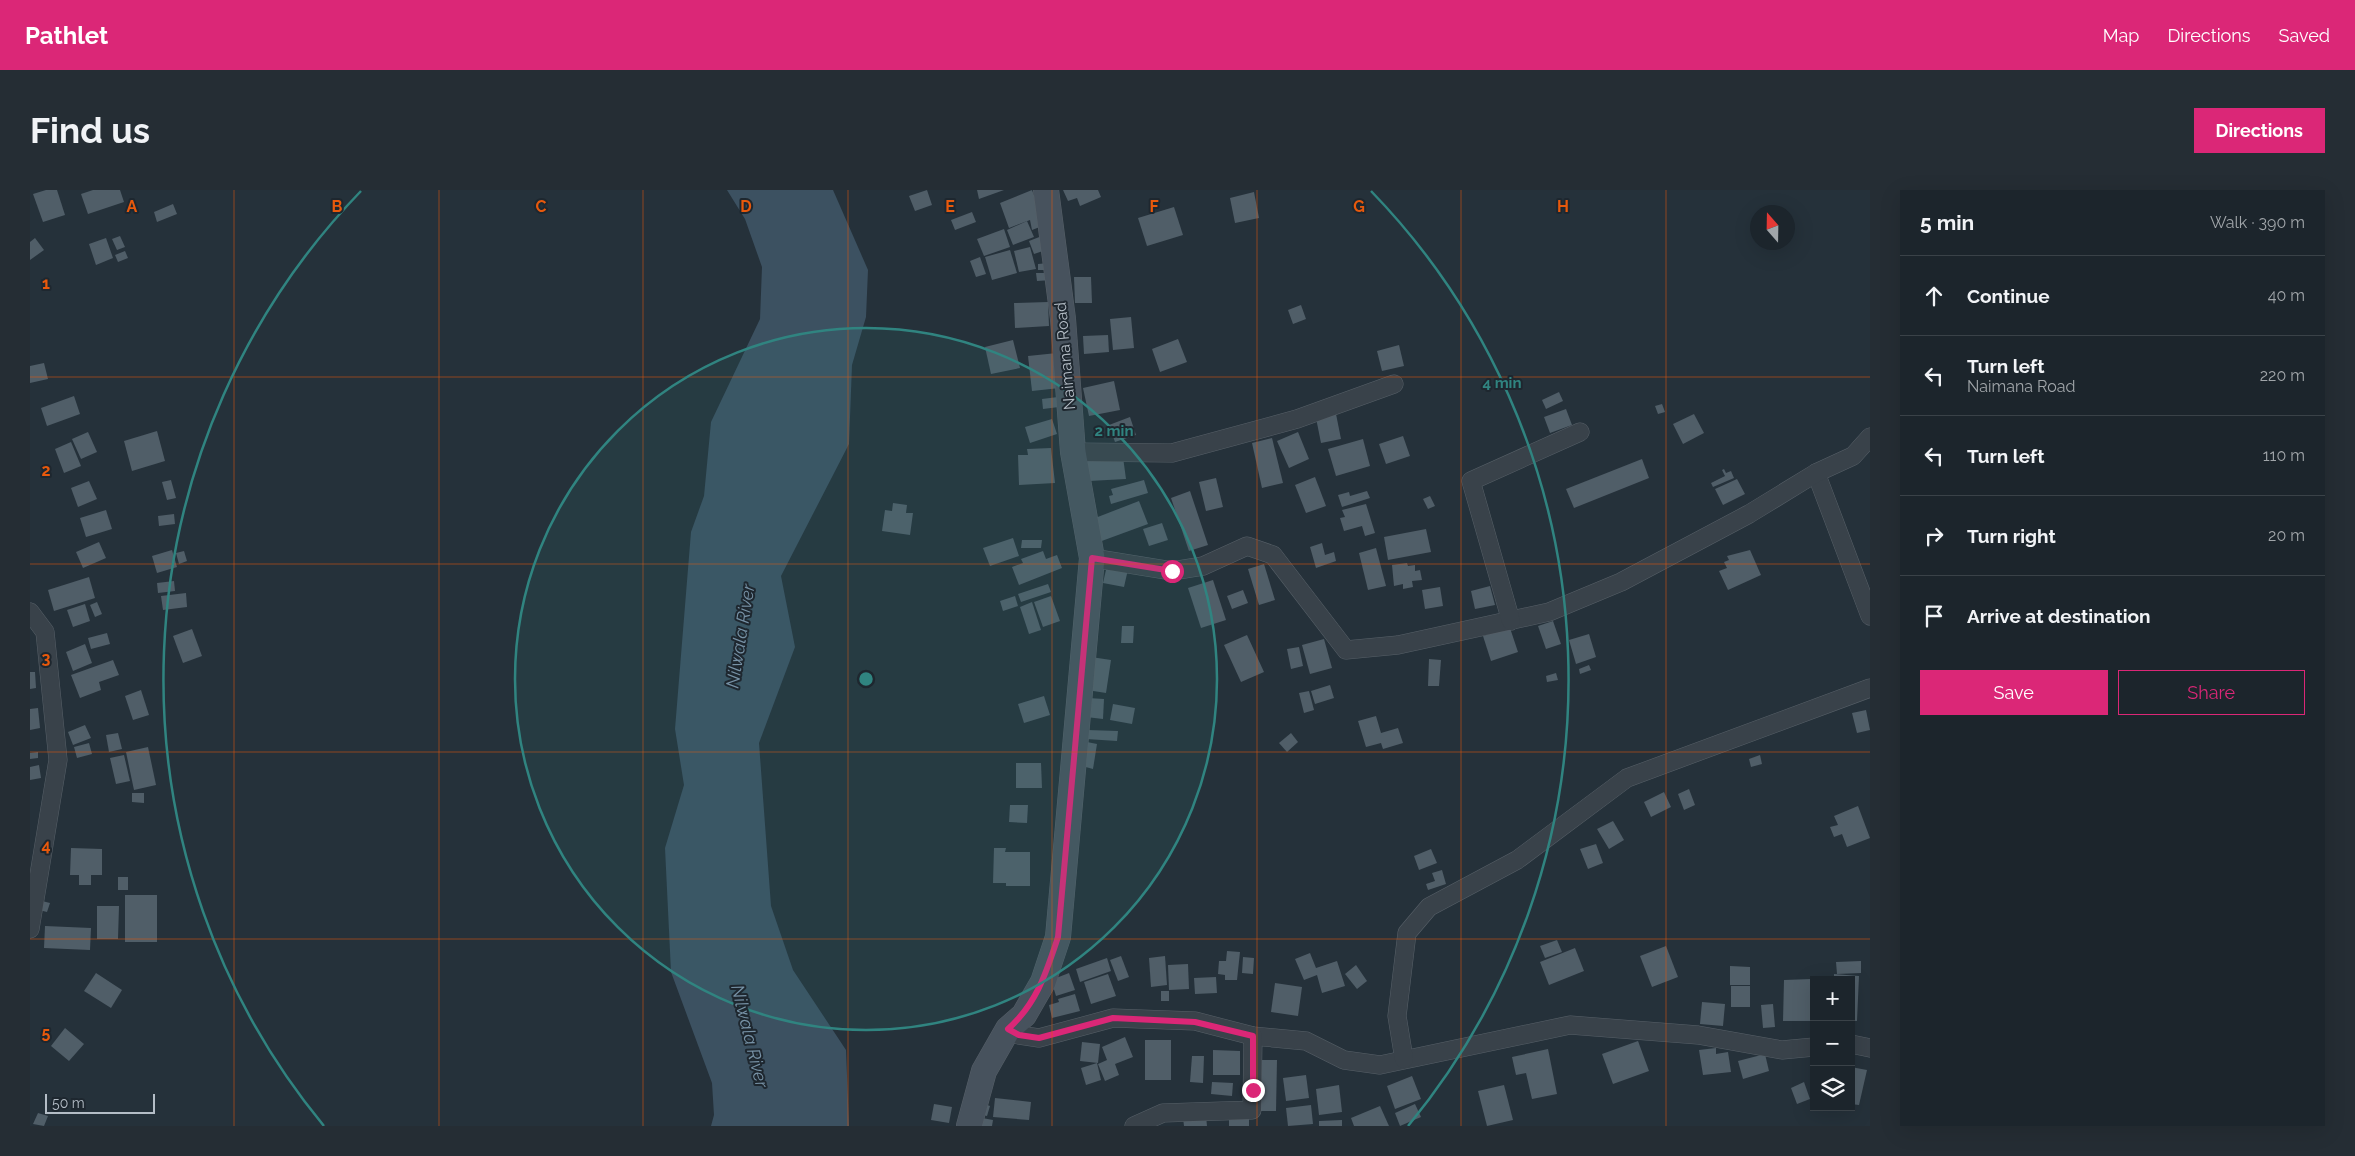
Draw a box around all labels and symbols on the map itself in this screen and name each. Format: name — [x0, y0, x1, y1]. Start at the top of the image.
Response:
text: A — [127, 197, 138, 216]
text: B — [332, 197, 343, 216]
text: C — [536, 197, 547, 216]
text: D — [740, 197, 752, 216]
text: E — [945, 197, 955, 216]
text: F — [1149, 197, 1159, 216]
text: G — [1353, 197, 1365, 216]
text: H — [1557, 197, 1569, 216]
north arrow — [1750, 205, 1795, 250]
text: 1 — [42, 274, 50, 293]
street label: Naimana Road — [1051, 301, 1079, 411]
text: 4 min — [1482, 374, 1522, 392]
text: 2 min — [1095, 422, 1133, 440]
text: 2 — [41, 461, 51, 480]
route start — [1161, 560, 1184, 583]
water label: Nilwala River — [721, 582, 759, 690]
text: 3 — [42, 649, 51, 668]
centre of rings — [857, 670, 875, 688]
text: 4 — [41, 836, 51, 855]
water label: Nilwala River — [727, 982, 773, 1090]
text: 5 — [42, 1023, 51, 1042]
route end — [1242, 1079, 1265, 1102]
scale bar — [45, 1091, 155, 1114]

